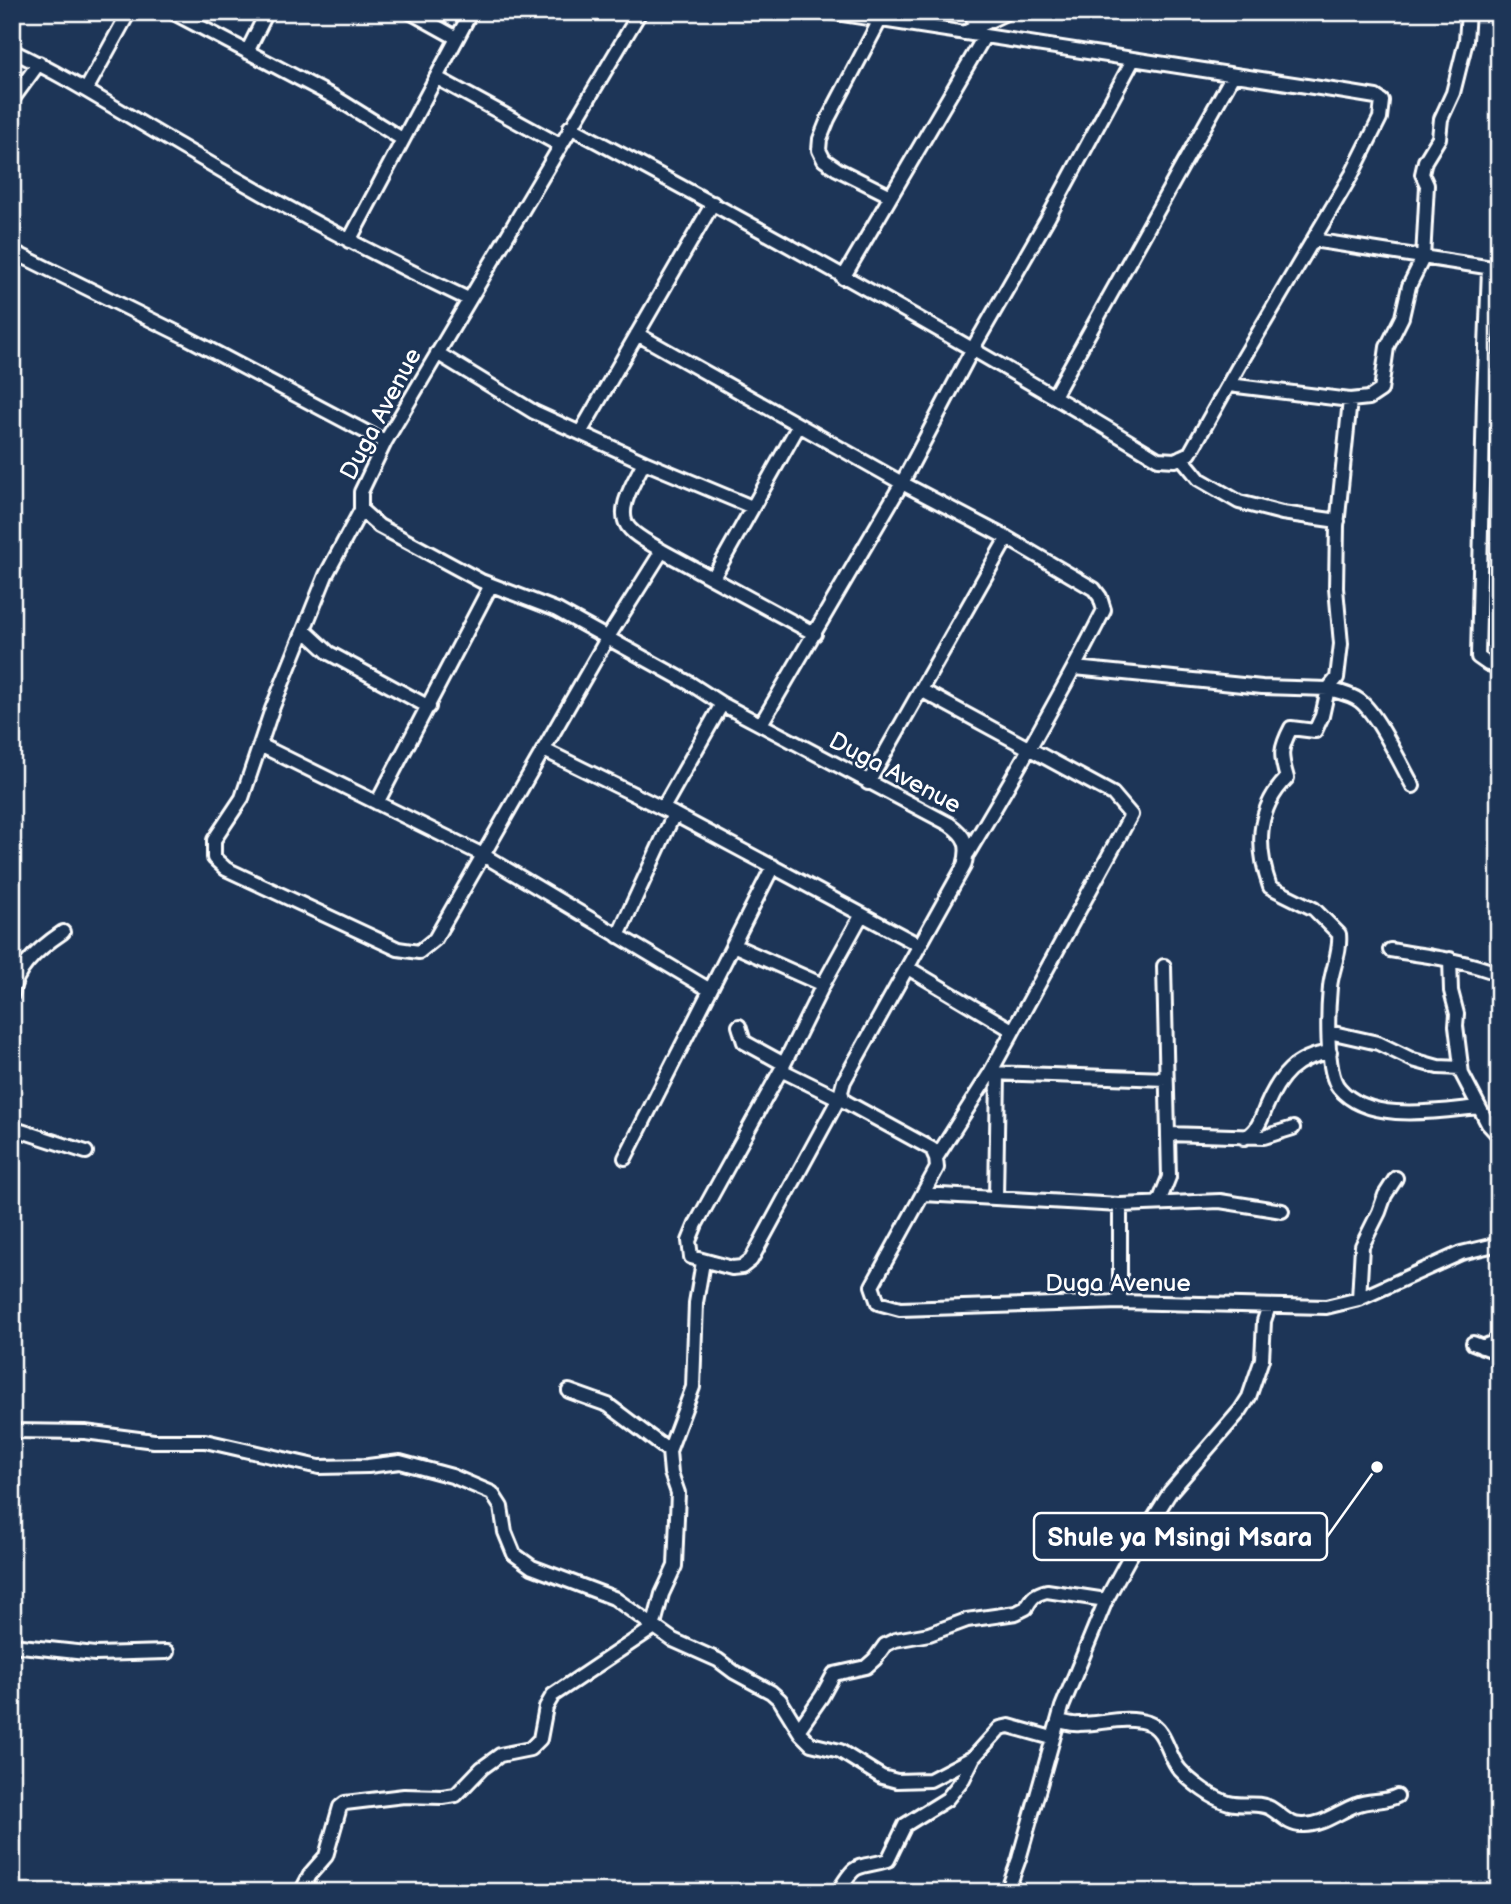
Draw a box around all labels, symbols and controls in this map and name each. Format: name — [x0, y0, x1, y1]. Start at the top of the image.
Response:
street label: Duga Avenue — [334, 343, 428, 485]
street label: Duga Avenue — [824, 726, 966, 820]
street label: Duga Avenue — [1045, 1269, 1191, 1298]
callout: Shule ya Msingi Msara — [1034, 1513, 1327, 1560]
text: Shule ya Msingi Msara — [1048, 1523, 1312, 1554]

